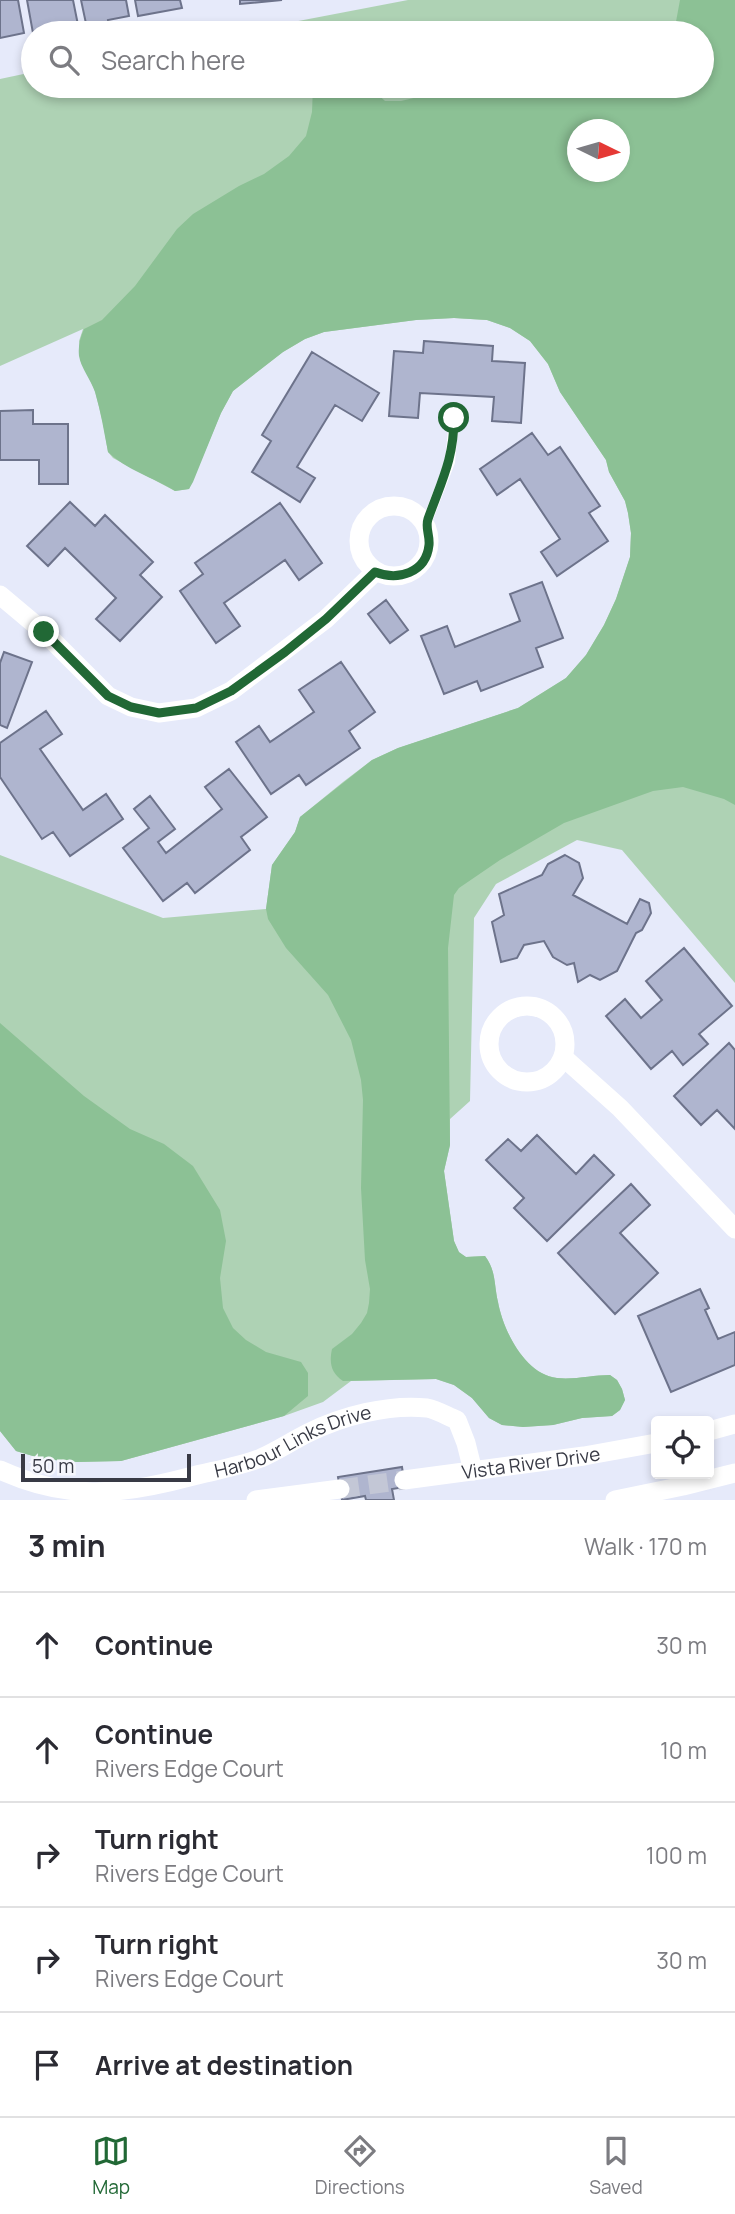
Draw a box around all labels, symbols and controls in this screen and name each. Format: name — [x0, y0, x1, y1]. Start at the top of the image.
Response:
search box — [21, 21, 714, 98]
icon: search — [45, 41, 83, 79]
text: Search here — [101, 42, 246, 78]
north arrow — [567, 119, 630, 182]
route start — [438, 402, 469, 433]
route end — [28, 616, 59, 647]
street label: Harbour Links Drive — [212, 1399, 374, 1484]
map controls — [651, 1416, 714, 1479]
button: locate — [651, 1416, 714, 1479]
street label: Vista River Drive — [460, 1440, 602, 1485]
scale bar — [21, 1451, 191, 1483]
text: 50 m — [32, 1453, 74, 1479]
text: 3 min — [28, 1525, 106, 1566]
text: Walk · 170 m — [584, 1530, 707, 1562]
icon: ahead — [28, 1626, 66, 1664]
text: Continue — [95, 1627, 213, 1663]
text: 30 m — [656, 1629, 707, 1661]
text: Continue — [95, 1716, 213, 1752]
icon: ahead — [28, 1731, 66, 1769]
text: 10 m — [660, 1734, 707, 1766]
text: Rivers Edge Court — [95, 1752, 284, 1784]
text: Turn right — [95, 1821, 219, 1857]
icon: right — [28, 1836, 66, 1874]
text: 100 m — [646, 1839, 707, 1871]
text: Rivers Edge Court — [95, 1857, 284, 1889]
text: Turn right — [95, 1926, 219, 1962]
icon: right — [28, 1941, 66, 1979]
text: 30 m — [656, 1944, 707, 1976]
text: Rivers Edge Court — [95, 1962, 284, 1994]
icon: arrive — [28, 2046, 66, 2084]
text: Arrive at destination — [95, 2047, 353, 2083]
tab: Map — [92, 2132, 130, 2200]
tab: Directions — [315, 2132, 405, 2200]
tab: Saved — [589, 2132, 643, 2200]

